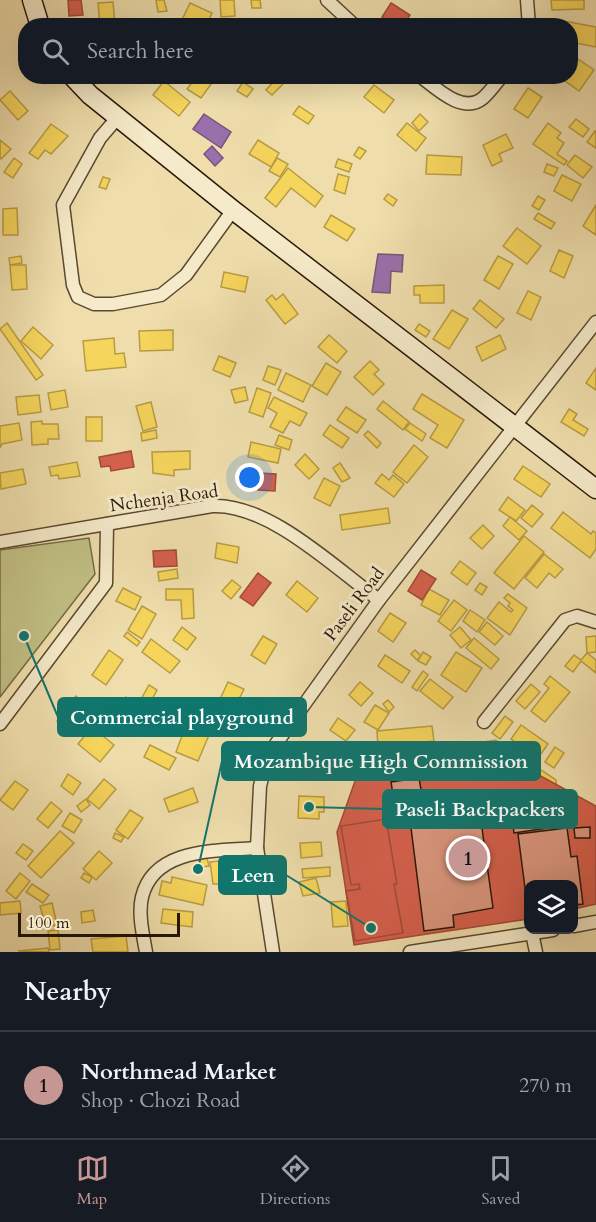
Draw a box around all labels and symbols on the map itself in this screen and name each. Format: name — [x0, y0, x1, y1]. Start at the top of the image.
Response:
your location — [235, 463, 264, 492]
street label: Nchenja Road — [108, 478, 220, 518]
street label: Paseli Road — [318, 562, 391, 646]
callout: Commercial playground — [58, 698, 306, 736]
text: Commercial playground — [70, 704, 295, 731]
callout: Mozambique High Commission — [222, 742, 540, 780]
text: Mozambique High Commission — [234, 748, 528, 775]
callout: Paseli Backpackers — [383, 790, 577, 828]
text: Paseli Backpackers — [395, 796, 565, 823]
pin: 1 — [448, 836, 488, 880]
callout: Leen — [219, 856, 286, 894]
text: Leen — [231, 862, 275, 889]
scale bar — [18, 910, 180, 938]

